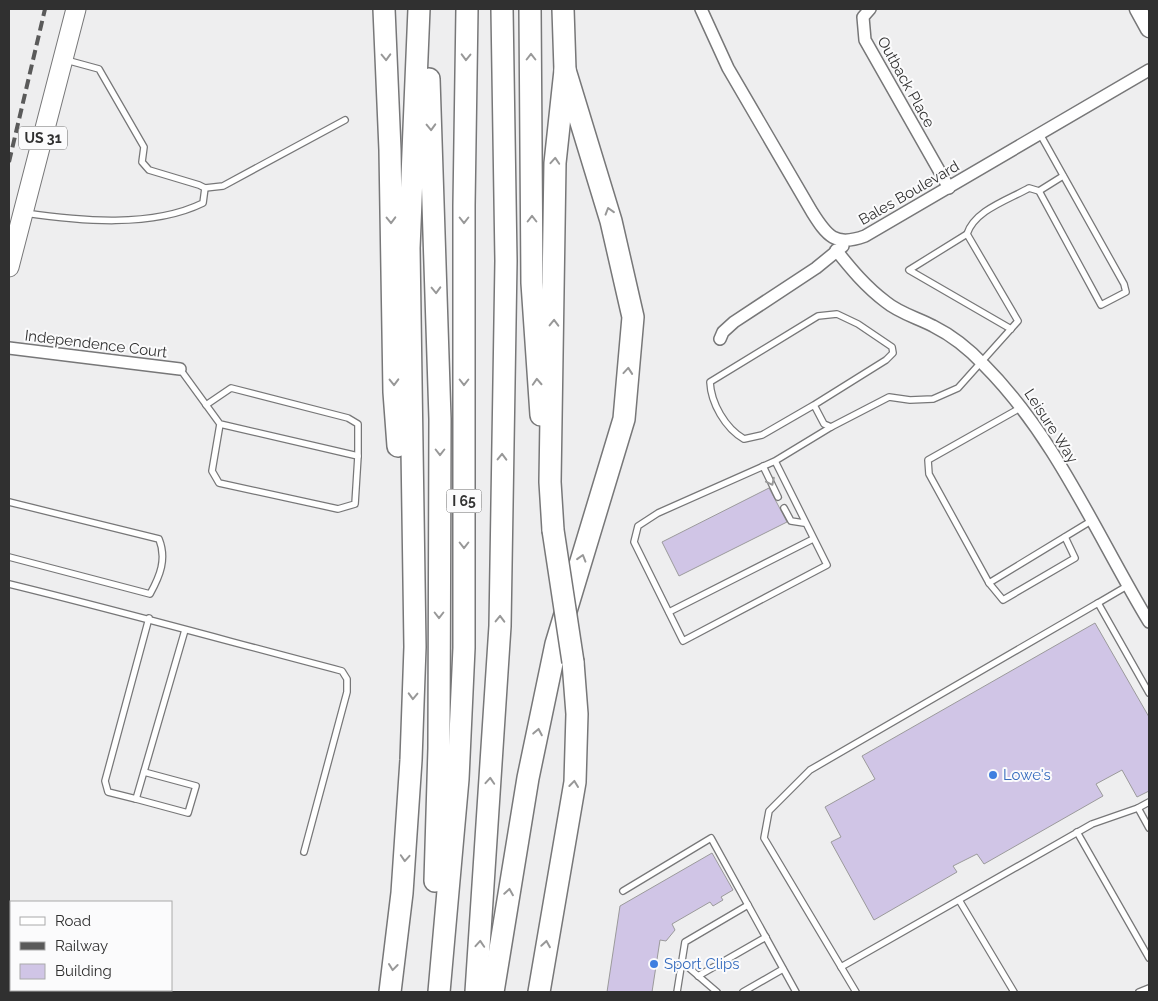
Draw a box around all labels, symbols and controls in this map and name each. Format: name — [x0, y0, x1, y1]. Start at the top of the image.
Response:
street label: Outback Place — [874, 33, 938, 131]
one-way arrow — [526, 52, 536, 60]
one-way arrow — [381, 54, 392, 62]
one-way arrow — [461, 54, 471, 62]
one-way arrow — [426, 124, 436, 132]
road number: US 31 — [19, 126, 67, 150]
one-way arrow — [550, 157, 561, 165]
street label: Bales Boulevard — [856, 157, 962, 229]
one-way arrow — [604, 208, 614, 216]
one-way arrow — [527, 215, 537, 222]
one-way arrow — [386, 216, 396, 224]
one-way arrow — [459, 216, 469, 224]
one-way arrow — [431, 286, 441, 294]
one-way arrow — [548, 319, 559, 327]
street label: Independence Court — [24, 326, 168, 362]
one-way arrow — [622, 367, 633, 375]
one-way arrow — [531, 377, 542, 385]
one-way arrow — [388, 379, 399, 387]
one-way arrow — [459, 379, 469, 387]
street label: Leisure Way — [1020, 385, 1082, 467]
one-way arrow — [435, 449, 445, 457]
one-way arrow — [497, 453, 507, 460]
one-way arrow — [764, 477, 775, 486]
road number: I 65 — [446, 490, 482, 512]
one-way arrow — [459, 542, 469, 549]
one-way arrow — [576, 554, 586, 563]
one-way arrow — [434, 612, 444, 619]
one-way arrow — [495, 615, 505, 623]
one-way arrow — [408, 692, 418, 700]
one-way arrow — [532, 728, 542, 737]
place label: Lowe's — [1003, 766, 1051, 784]
marker: Lowe's — [987, 769, 999, 781]
one-way arrow — [485, 777, 496, 785]
one-way arrow — [568, 780, 579, 788]
one-way arrow — [399, 855, 410, 863]
one-way arrow — [504, 888, 514, 897]
legend — [10, 901, 172, 991]
text: Road — [55, 912, 91, 930]
text: Railway — [55, 937, 108, 955]
one-way arrow — [474, 939, 485, 947]
one-way arrow — [540, 940, 550, 948]
place label: Sport Clips — [664, 955, 740, 973]
marker: Sport Clips — [648, 958, 660, 970]
text: Building — [55, 962, 112, 980]
one-way arrow — [388, 963, 399, 971]

